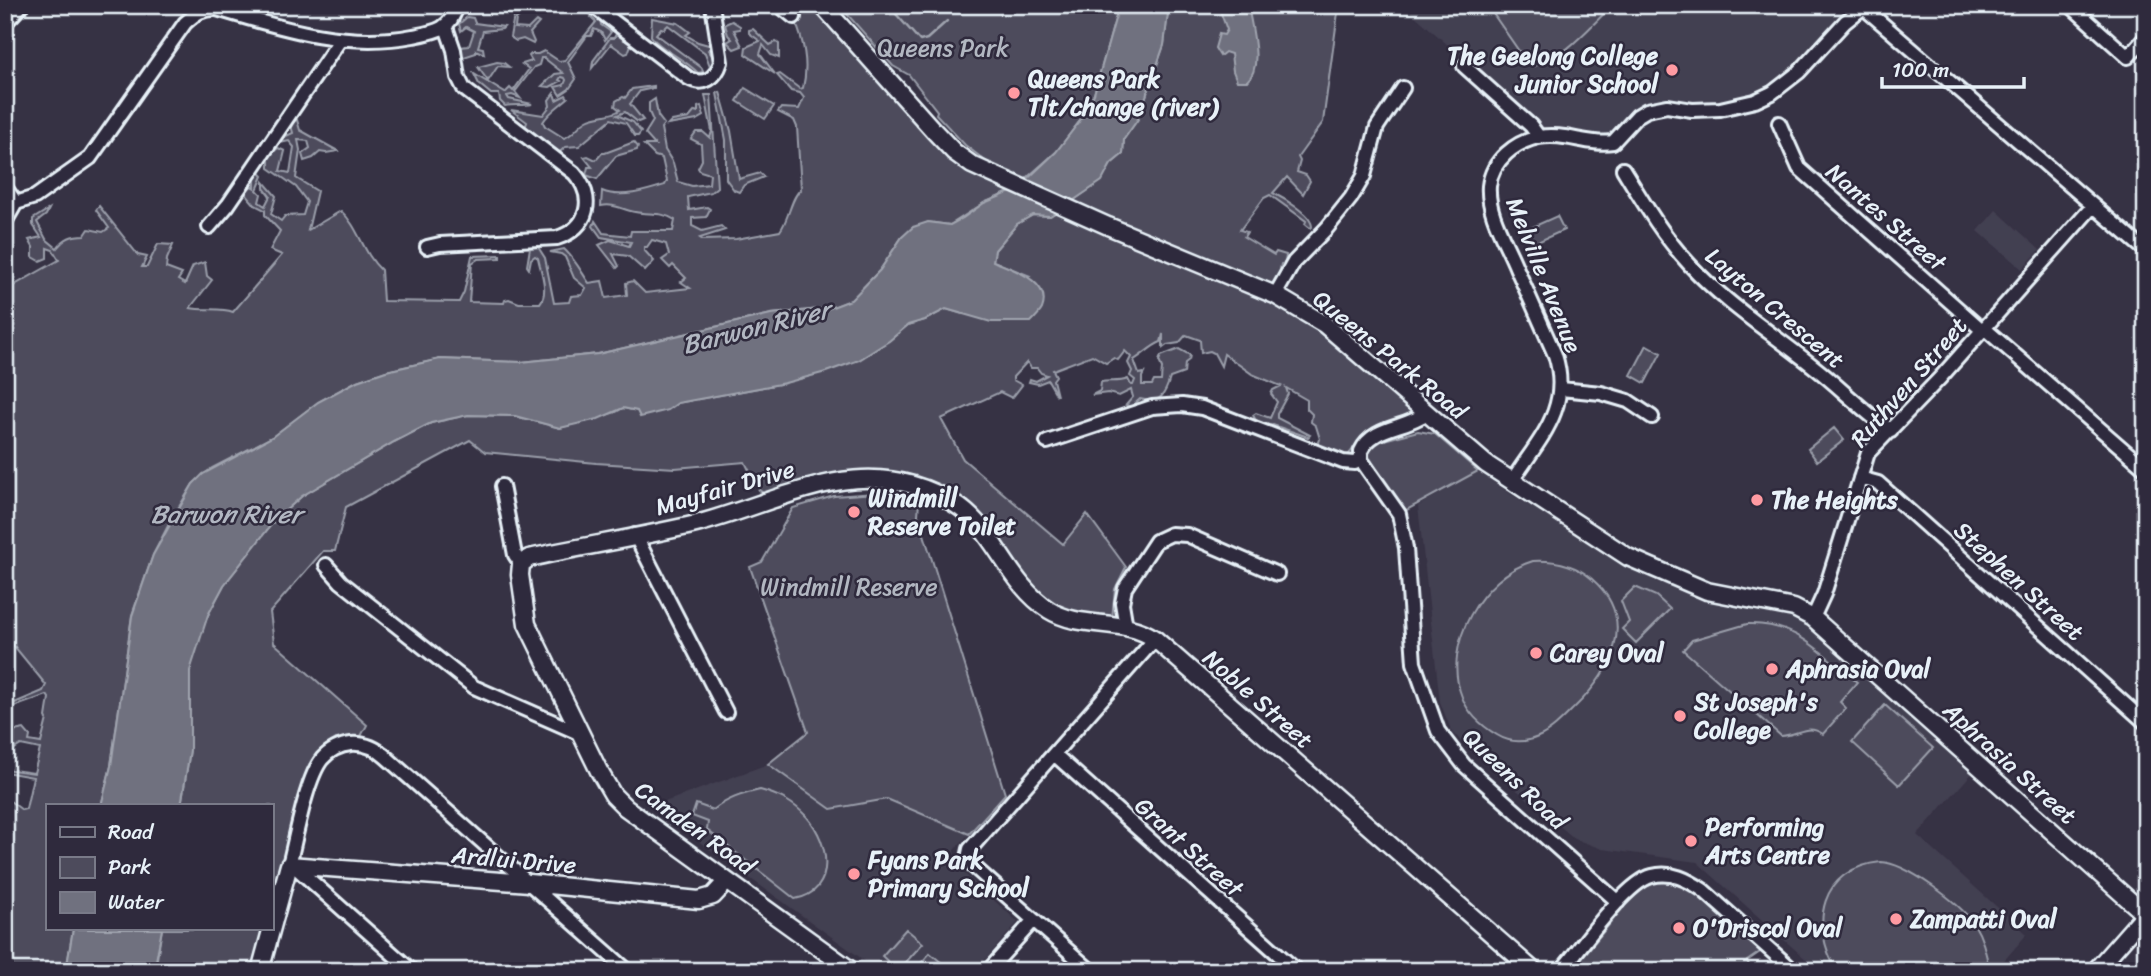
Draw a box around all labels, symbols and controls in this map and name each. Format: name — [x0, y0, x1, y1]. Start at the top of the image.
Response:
park label: Queens Park — [877, 27, 1009, 69]
place label: The Geelong College Junior School — [1447, 35, 1659, 105]
scale bar — [1882, 46, 2023, 90]
text: 100 m — [1892, 51, 1949, 89]
place label: Queens Park Tlt/change (river) — [1028, 58, 1219, 128]
marker: The Geelong College Junior School — [1664, 62, 1680, 78]
marker: Queens Park Tlt/change (river) — [1006, 85, 1022, 101]
street label: Nantes Street — [1816, 152, 1957, 283]
street label: Melville Avenue — [1494, 191, 1594, 360]
street label: Layton Crescent — [1695, 236, 1855, 380]
street label: Queens Park Road — [1303, 279, 1478, 432]
water label: Barwon River — [677, 285, 839, 368]
street label: Ruthven Street — [1840, 307, 1978, 457]
street label: Mayfair Drive — [650, 448, 800, 528]
place label: Windmill Reserve Toilet — [867, 477, 1016, 547]
place label: The Heights — [1771, 479, 1899, 521]
water label: Barwon River — [150, 491, 306, 537]
marker: The Heights — [1749, 492, 1765, 508]
marker: Windmill Reserve Toilet — [846, 504, 862, 520]
street label: Stephen Street — [1944, 510, 2094, 652]
park label: Windmill Reserve — [760, 566, 938, 608]
place label: Carey Oval — [1549, 632, 1665, 674]
street label: Noble Street — [1193, 638, 1323, 760]
marker: Carey Oval — [1528, 645, 1544, 661]
place label: Aphrasia Oval — [1785, 648, 1932, 690]
marker: Aphrasia Oval — [1764, 661, 1780, 677]
place label: St Joseph's College — [1693, 681, 1819, 751]
street label: Aphrasia Street — [1932, 690, 2087, 835]
marker: St Joseph's College — [1672, 708, 1688, 724]
street label: Queens Road — [1452, 717, 1579, 842]
street label: Camden Road — [626, 770, 766, 888]
street label: Grant Street — [1125, 786, 1254, 909]
legend — [46, 804, 273, 930]
place label: Performing Arts Centre — [1704, 806, 1831, 876]
text: Road — [108, 813, 155, 851]
marker: Performing Arts Centre — [1683, 833, 1699, 849]
street label: Ardlui Drive — [449, 834, 578, 886]
place label: Fyans Park Primary School — [867, 839, 1030, 909]
text: Park — [108, 848, 151, 886]
marker: Fyans Park Primary School — [846, 866, 862, 882]
text: Water — [108, 883, 165, 921]
place label: Zampatti Oval — [1909, 898, 2058, 940]
place label: O'Driscol Oval — [1693, 907, 1843, 949]
marker: Zampatti Oval — [1888, 911, 1904, 927]
marker: O'Driscol Oval — [1671, 920, 1687, 936]

